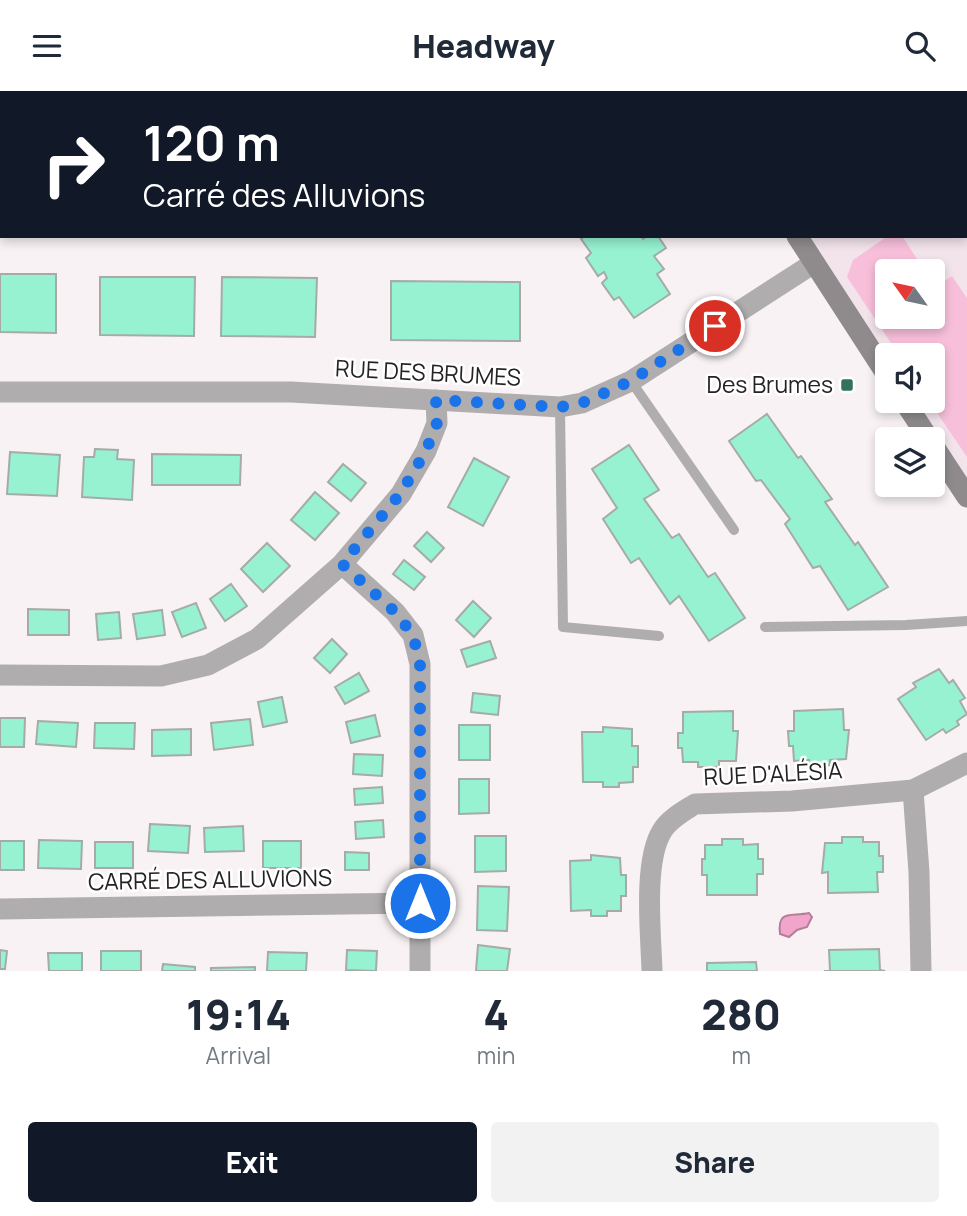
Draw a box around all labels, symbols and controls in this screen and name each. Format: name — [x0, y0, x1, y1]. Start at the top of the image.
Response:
text: Headway — [412, 24, 555, 68]
icon: menu — [28, 27, 66, 65]
icon: search — [901, 27, 939, 65]
text: 120 m — [143, 109, 280, 176]
icon: right — [28, 119, 119, 210]
text: Carré des Alluvions — [143, 173, 425, 217]
north arrow — [875, 259, 945, 329]
map controls — [875, 259, 945, 497]
pin — [685, 296, 745, 356]
icon: arrive — [696, 307, 734, 345]
button: sound — [875, 343, 945, 413]
street label: RUE DES BRUMES — [334, 351, 522, 393]
place label: Des Brumes — [706, 368, 833, 400]
marker: Des Brumes — [839, 377, 855, 393]
button: layers — [875, 427, 945, 497]
street label: RUE D'ALÉSIA — [703, 753, 844, 793]
street label: CARRÉ DES ALLUVIONS — [88, 861, 332, 897]
position arrow — [383, 866, 457, 940]
text: 19:14 — [186, 985, 291, 1043]
text: 4 — [483, 985, 509, 1043]
text: 280 — [701, 985, 781, 1043]
text: Arrival — [206, 1039, 271, 1071]
text: min — [477, 1039, 515, 1071]
text: m — [731, 1039, 751, 1071]
button: Exit — [28, 1122, 477, 1202]
button: Share — [491, 1122, 939, 1202]

